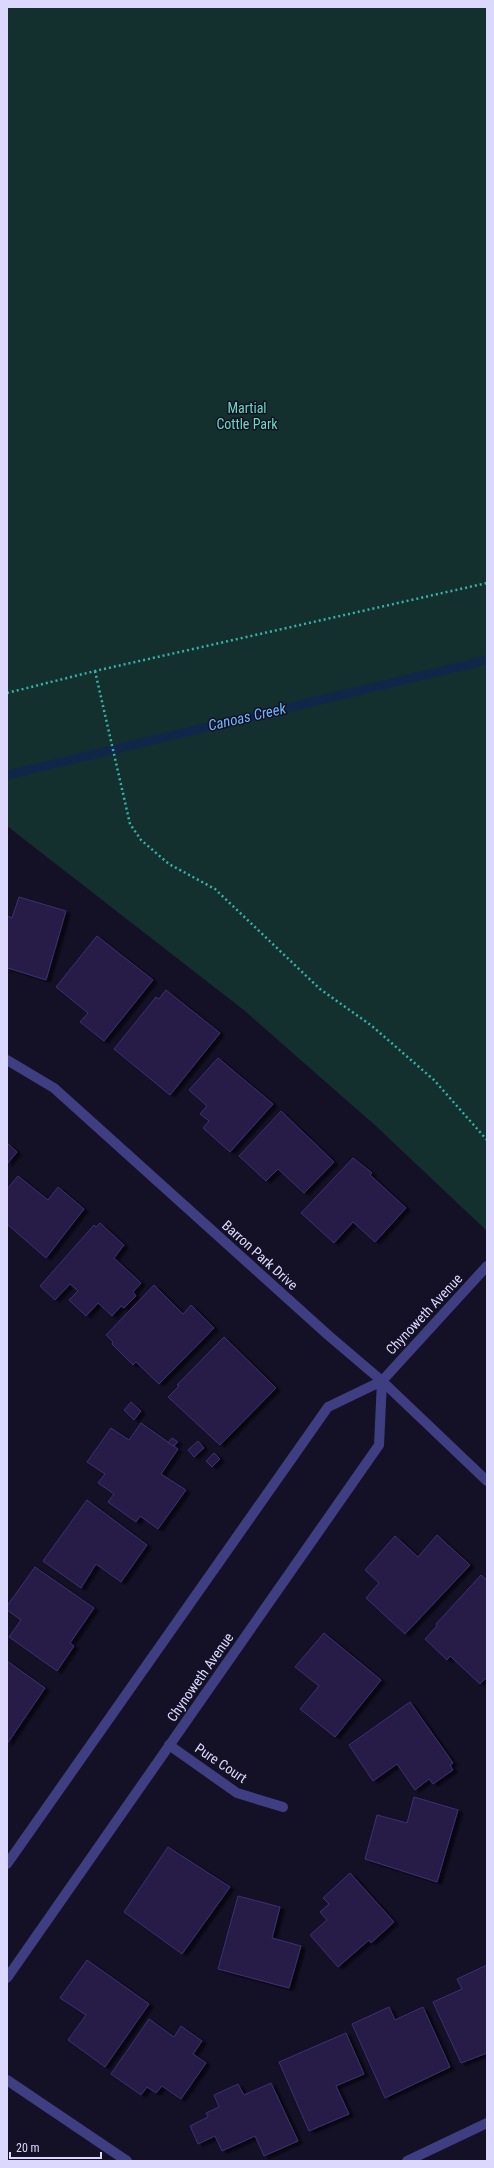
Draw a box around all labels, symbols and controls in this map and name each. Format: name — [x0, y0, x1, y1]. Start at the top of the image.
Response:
park label: Martial Cottle Park — [216, 400, 278, 432]
water label: Canoas Creek — [206, 699, 288, 735]
street label: Barron Park Drive — [219, 1217, 301, 1293]
street label: Chynoweth Avenue — [383, 1270, 466, 1358]
street label: Chynoweth Avenue — [163, 1629, 237, 1724]
street label: Pure Court — [192, 1740, 250, 1786]
scale bar — [10, 2134, 101, 2160]
text: 20 m — [16, 2141, 40, 2155]

